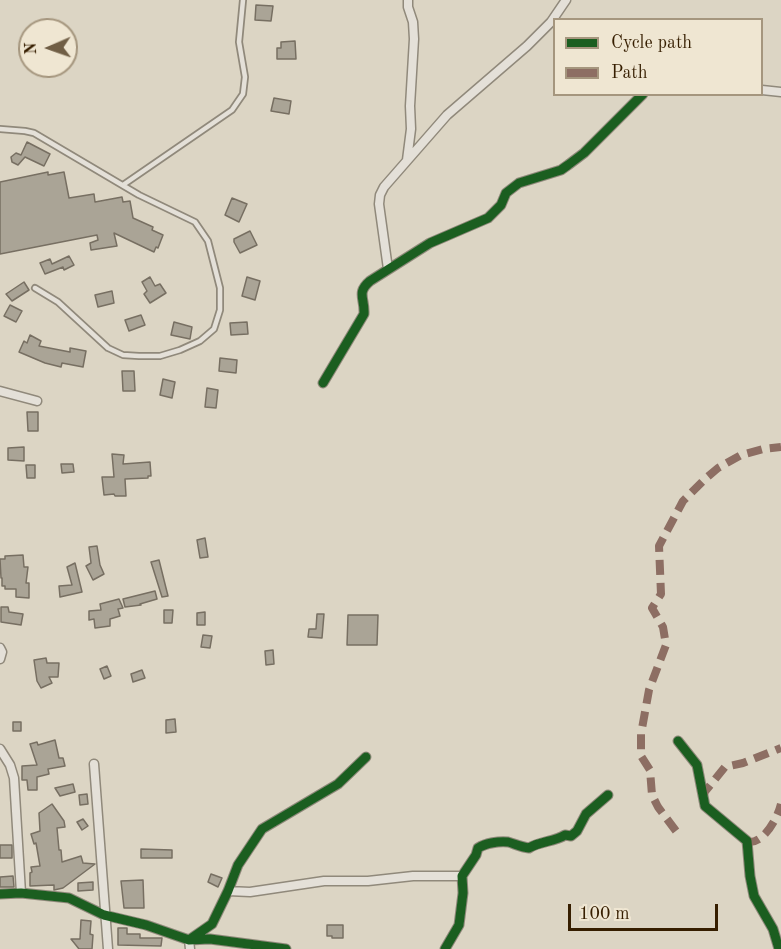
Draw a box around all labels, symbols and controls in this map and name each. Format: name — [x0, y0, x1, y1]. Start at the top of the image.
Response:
north arrow — [18, 18, 78, 78]
legend — [553, 18, 763, 96]
text: Cycle path — [611, 34, 692, 52]
text: N — [24, 42, 40, 55]
text: Path — [611, 64, 647, 82]
scale bar — [571, 892, 721, 930]
text: 100 m — [579, 905, 630, 923]

